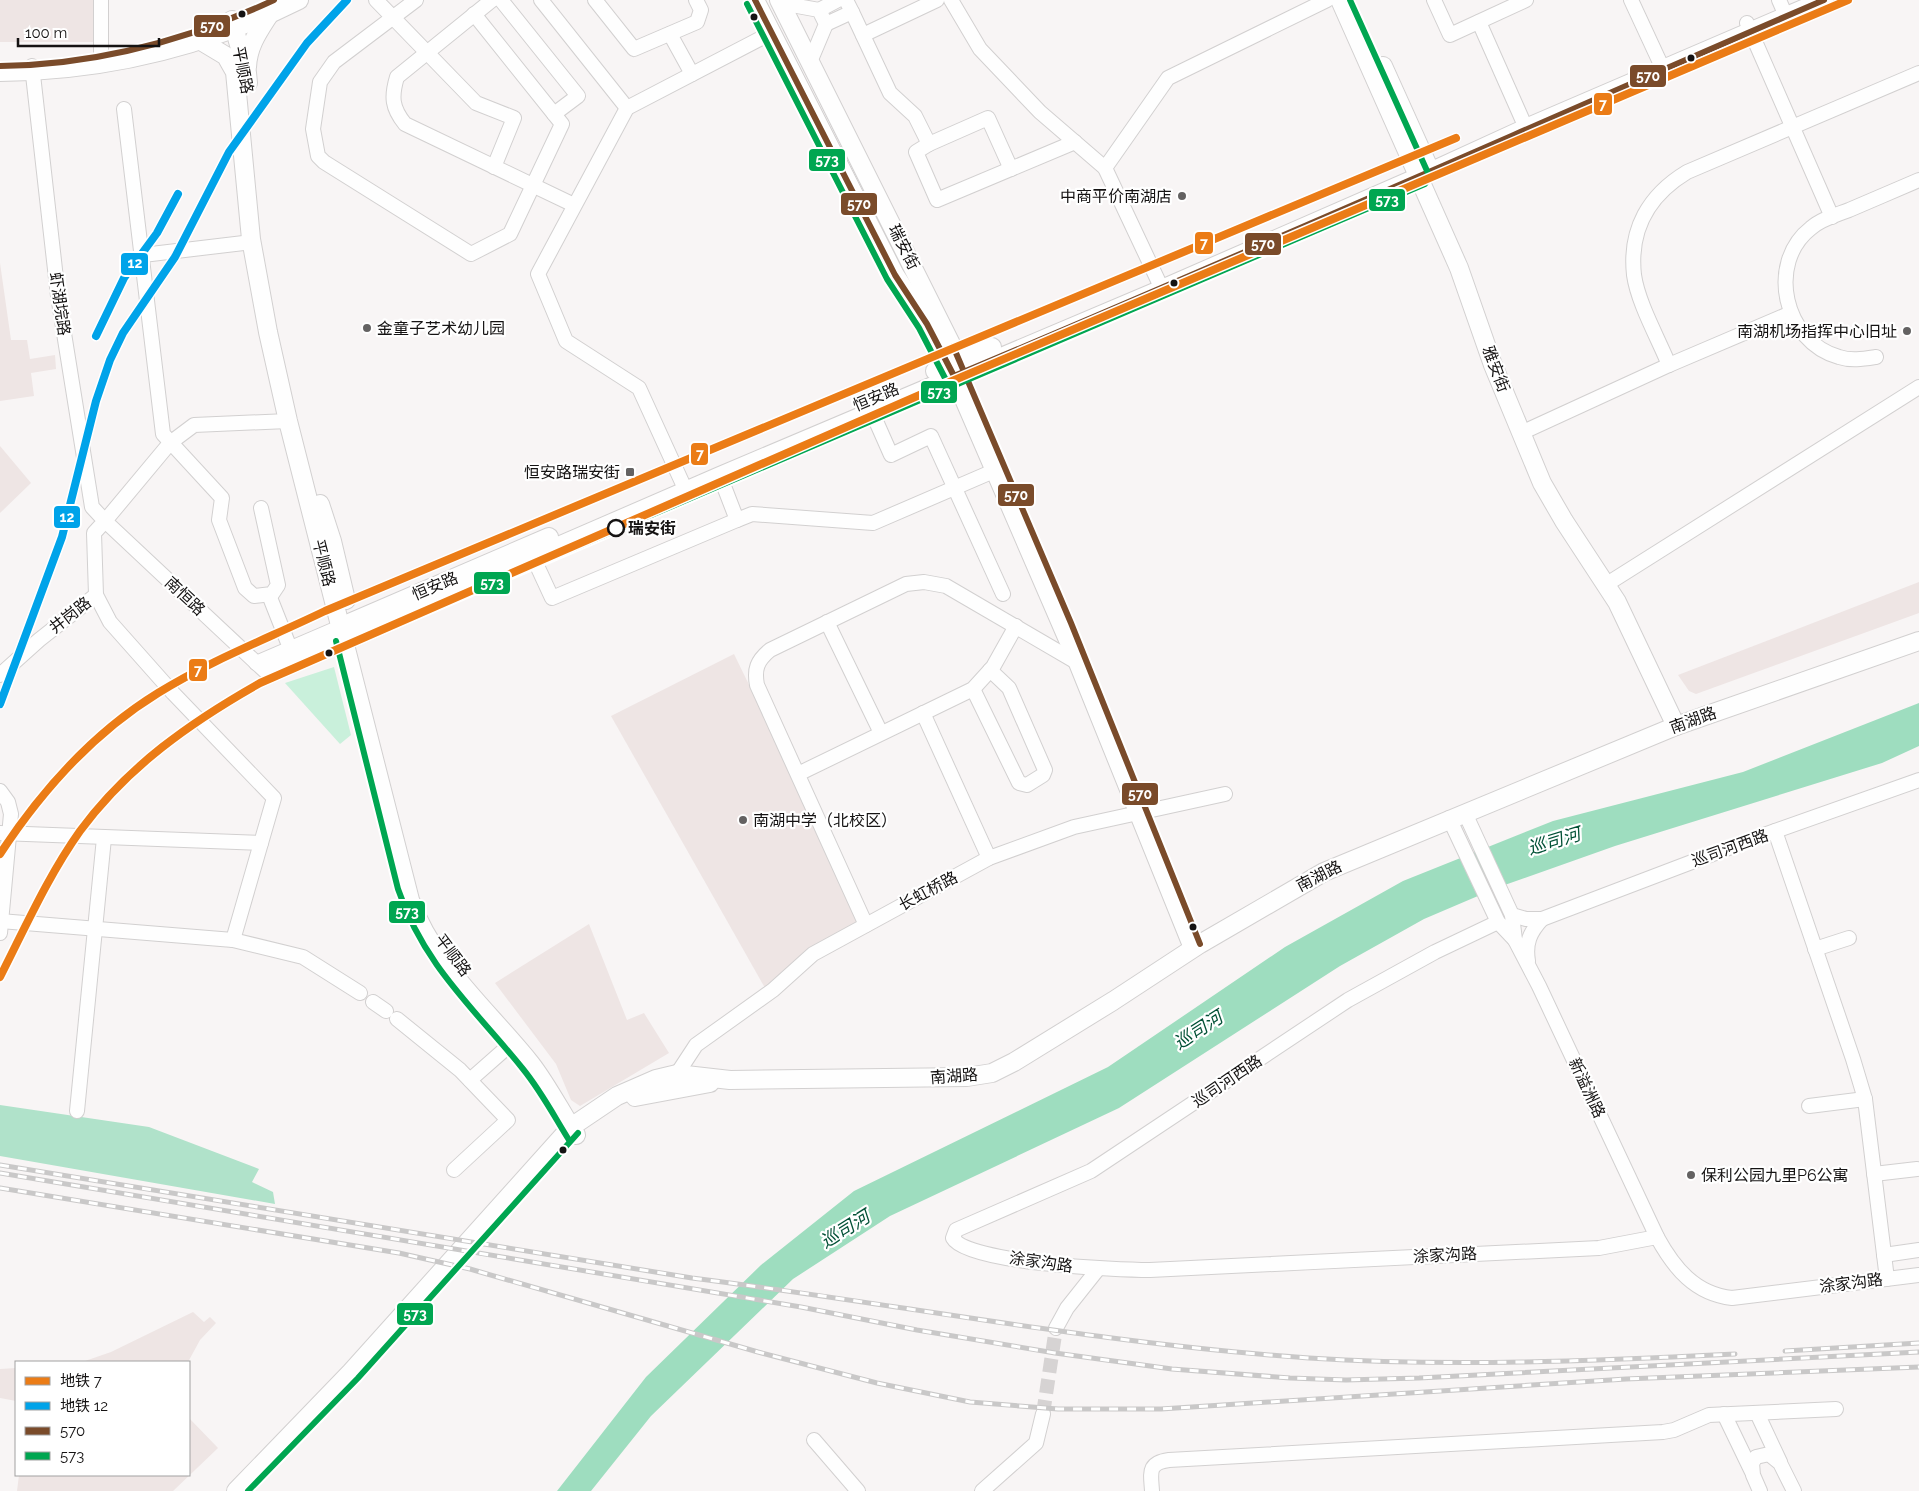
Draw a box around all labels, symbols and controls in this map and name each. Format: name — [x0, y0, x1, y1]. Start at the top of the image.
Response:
unlabelled marker — [237, 9, 247, 19]
unlabelled marker — [749, 12, 759, 22]
line badge: 570 — [193, 14, 231, 38]
scale bar — [18, 15, 159, 47]
text: 570 — [200, 18, 224, 34]
text: 100 m — [25, 24, 67, 42]
street label: 平顺路 — [229, 45, 257, 95]
unlabelled marker — [1686, 53, 1696, 63]
line badge: 570 — [1629, 64, 1667, 88]
text: 570 — [1636, 68, 1660, 84]
line badge: 7 — [1593, 92, 1613, 116]
text: 7 — [1599, 96, 1607, 112]
line badge: 573 — [808, 148, 846, 172]
text: 573 — [815, 152, 839, 168]
place label: 中商平价南湖店 — [1060, 187, 1172, 206]
line badge: 573 — [1368, 188, 1406, 212]
marker: 中商平价南湖店 — [1176, 190, 1188, 202]
line badge: 570 — [840, 192, 878, 216]
text: 573 — [1375, 192, 1399, 208]
text: 570 — [847, 196, 871, 212]
street label: 瑞安街 — [885, 221, 923, 273]
line badge: 7 — [1194, 231, 1214, 255]
line badge: 570 — [1244, 232, 1282, 256]
text: 7 — [1200, 235, 1208, 251]
text: 570 — [1251, 236, 1275, 252]
line badge: 12 — [120, 252, 149, 276]
text: 12 — [128, 255, 143, 271]
street label: 虾湖垸路 — [46, 271, 74, 337]
unlabelled marker — [1169, 278, 1179, 288]
place label: 金童子艺术幼儿园 — [377, 319, 505, 338]
marker: 金童子艺术幼儿园 — [361, 322, 373, 334]
place label: 南湖机场指挥中心旧址 — [1737, 322, 1897, 341]
marker: 南湖机场指挥中心旧址 — [1901, 325, 1913, 337]
street label: 雅安街 — [1479, 343, 1513, 395]
street label: 恒安路 — [850, 379, 902, 415]
line badge: 573 — [920, 380, 958, 404]
text: 573 — [927, 384, 951, 400]
line badge: 7 — [690, 442, 709, 466]
text: 7 — [696, 446, 704, 462]
place label: 恒安路瑞安街 — [524, 463, 620, 482]
marker: 恒安路瑞安街 — [624, 466, 636, 478]
line badge: 570 — [997, 483, 1035, 507]
text: 570 — [1004, 487, 1028, 503]
line badge: 12 — [53, 505, 81, 529]
text: 12 — [60, 509, 75, 525]
marker: 瑞安街 — [607, 519, 625, 537]
place label: 瑞安街 — [628, 519, 676, 538]
street label: 平顺路 — [309, 537, 339, 589]
street label: 恒安路 — [409, 568, 461, 604]
line badge: 573 — [473, 571, 511, 595]
street label: 南恒路 — [161, 573, 209, 619]
text: 573 — [480, 575, 504, 591]
street label: 井岗路 — [45, 593, 95, 637]
unlabelled marker — [324, 648, 334, 658]
line badge: 7 — [188, 658, 208, 682]
text: 7 — [194, 662, 202, 678]
street label: 南湖路 — [1667, 703, 1719, 737]
line badge: 570 — [1121, 782, 1159, 806]
text: 570 — [1128, 786, 1152, 802]
place label: 南湖中学（北校区） — [753, 811, 897, 830]
marker: 南湖中学（北校区） — [737, 814, 749, 826]
water label: 巡司河 — [1525, 822, 1586, 859]
street label: 巡司河西路 — [1689, 825, 1771, 871]
street label: 南湖路 — [1293, 857, 1345, 895]
street label: 长虹桥路 — [895, 868, 961, 914]
line badge: 573 — [388, 900, 426, 924]
text: 573 — [395, 904, 419, 920]
unlabelled marker — [1188, 922, 1198, 932]
street label: 平顺路 — [431, 930, 475, 980]
water label: 巡司河 — [1170, 1005, 1229, 1054]
street label: 巡司河西路 — [1189, 1051, 1265, 1111]
street label: 新溢洲路 — [1565, 1055, 1609, 1121]
street label: 南湖路 — [929, 1065, 979, 1087]
unlabelled marker — [558, 1145, 568, 1155]
place label: 保利公园九里P6公寓 — [1701, 1166, 1849, 1185]
marker: 保利公园九里P6公寓 — [1685, 1169, 1697, 1181]
water label: 巡司河 — [817, 1204, 876, 1252]
street label: 涂家沟路 — [1413, 1244, 1477, 1266]
street label: 涂家沟路 — [1008, 1248, 1074, 1276]
street label: 涂家沟路 — [1818, 1270, 1884, 1296]
line badge: 573 — [396, 1302, 434, 1326]
text: 573 — [403, 1306, 427, 1322]
legend — [15, 1361, 190, 1476]
text: 地铁 7 — [60, 1372, 102, 1390]
text: 地铁 12 — [60, 1397, 108, 1415]
text: 570 — [60, 1422, 85, 1440]
text: 573 — [60, 1447, 84, 1465]

